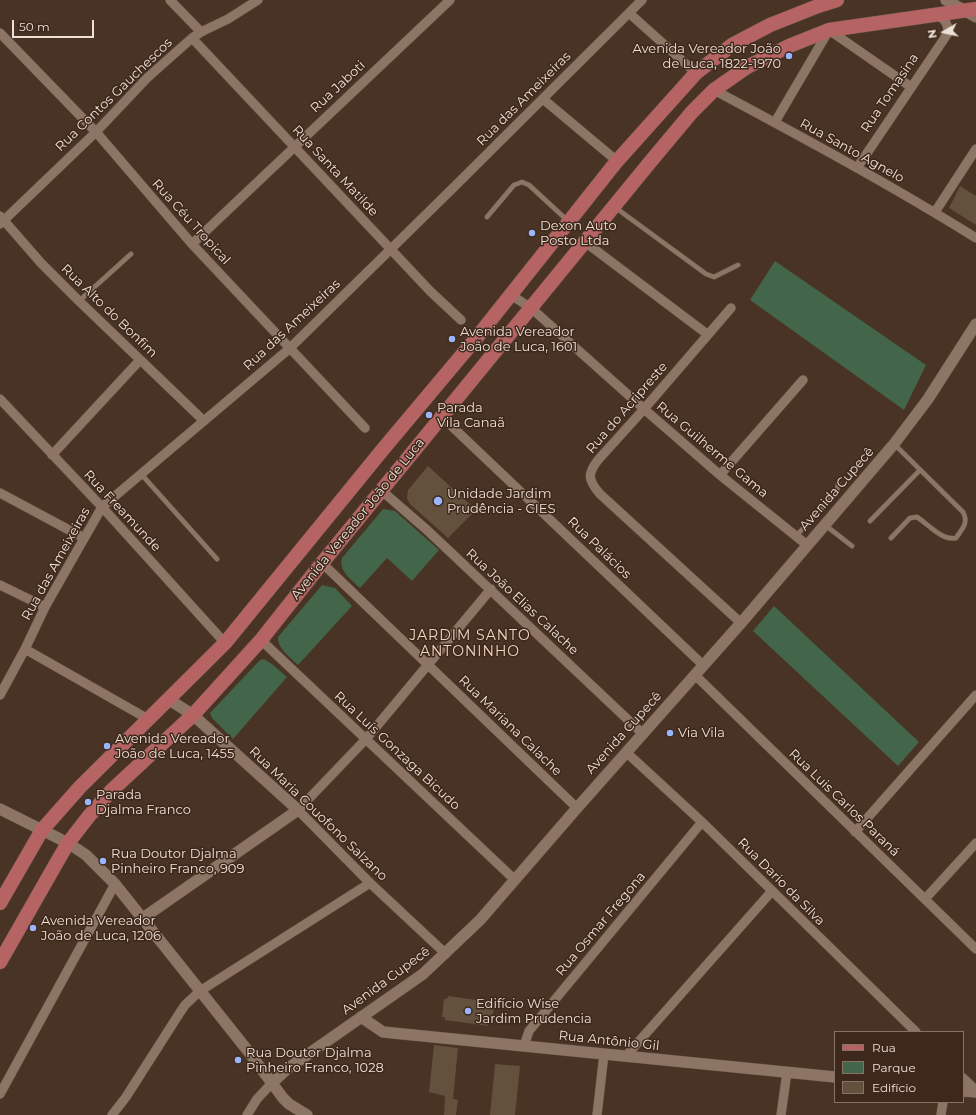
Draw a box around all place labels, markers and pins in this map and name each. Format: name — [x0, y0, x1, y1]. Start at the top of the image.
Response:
place label: Avenida Vereador João de Luca, 1822-1970 — [633, 41, 781, 72]
marker: Avenida Vereador João de Luca, 1822-1970 — [784, 51, 794, 61]
place label: Dexon Auto Posto Ltda — [540, 218, 617, 249]
marker: Dexon Auto Posto Ltda — [527, 228, 537, 238]
place label: Avenida Vereador João de Luca, 1601 — [460, 324, 577, 355]
marker: Avenida Vereador João de Luca, 1601 — [447, 334, 457, 344]
place label: Parada Vila Canaã — [437, 400, 505, 431]
marker: Parada Vila Canaã — [424, 410, 434, 420]
place label: Unidade Jardim Prudência - CIES — [447, 486, 555, 517]
marker: Unidade Jardim Prudência - CIES — [432, 495, 444, 507]
place label: Via Vila — [678, 725, 725, 741]
marker: Via Vila — [665, 728, 675, 738]
place label: Avenida Vereador João de Luca, 1455 — [115, 731, 234, 762]
marker: Avenida Vereador João de Luca, 1455 — [102, 741, 112, 751]
place label: Parada Djalma Franco — [96, 787, 191, 818]
marker: Parada Djalma Franco — [83, 797, 93, 807]
place label: Rua Doutor Djalma Pinheiro Franco, 909 — [111, 846, 244, 877]
marker: Rua Doutor Djalma Pinheiro Franco, 909 — [98, 856, 108, 866]
place label: Avenida Vereador João de Luca, 1206 — [41, 913, 161, 944]
marker: Avenida Vereador João de Luca, 1206 — [28, 923, 38, 933]
place label: Edifício Wise Jardim Prudencia — [476, 996, 592, 1027]
marker: Edifício Wise Jardim Prudencia — [463, 1006, 473, 1016]
place label: Rua Doutor Djalma Pinheiro Franco, 1028 — [246, 1045, 384, 1076]
marker: Rua Doutor Djalma Pinheiro Franco, 1028 — [233, 1055, 243, 1065]

